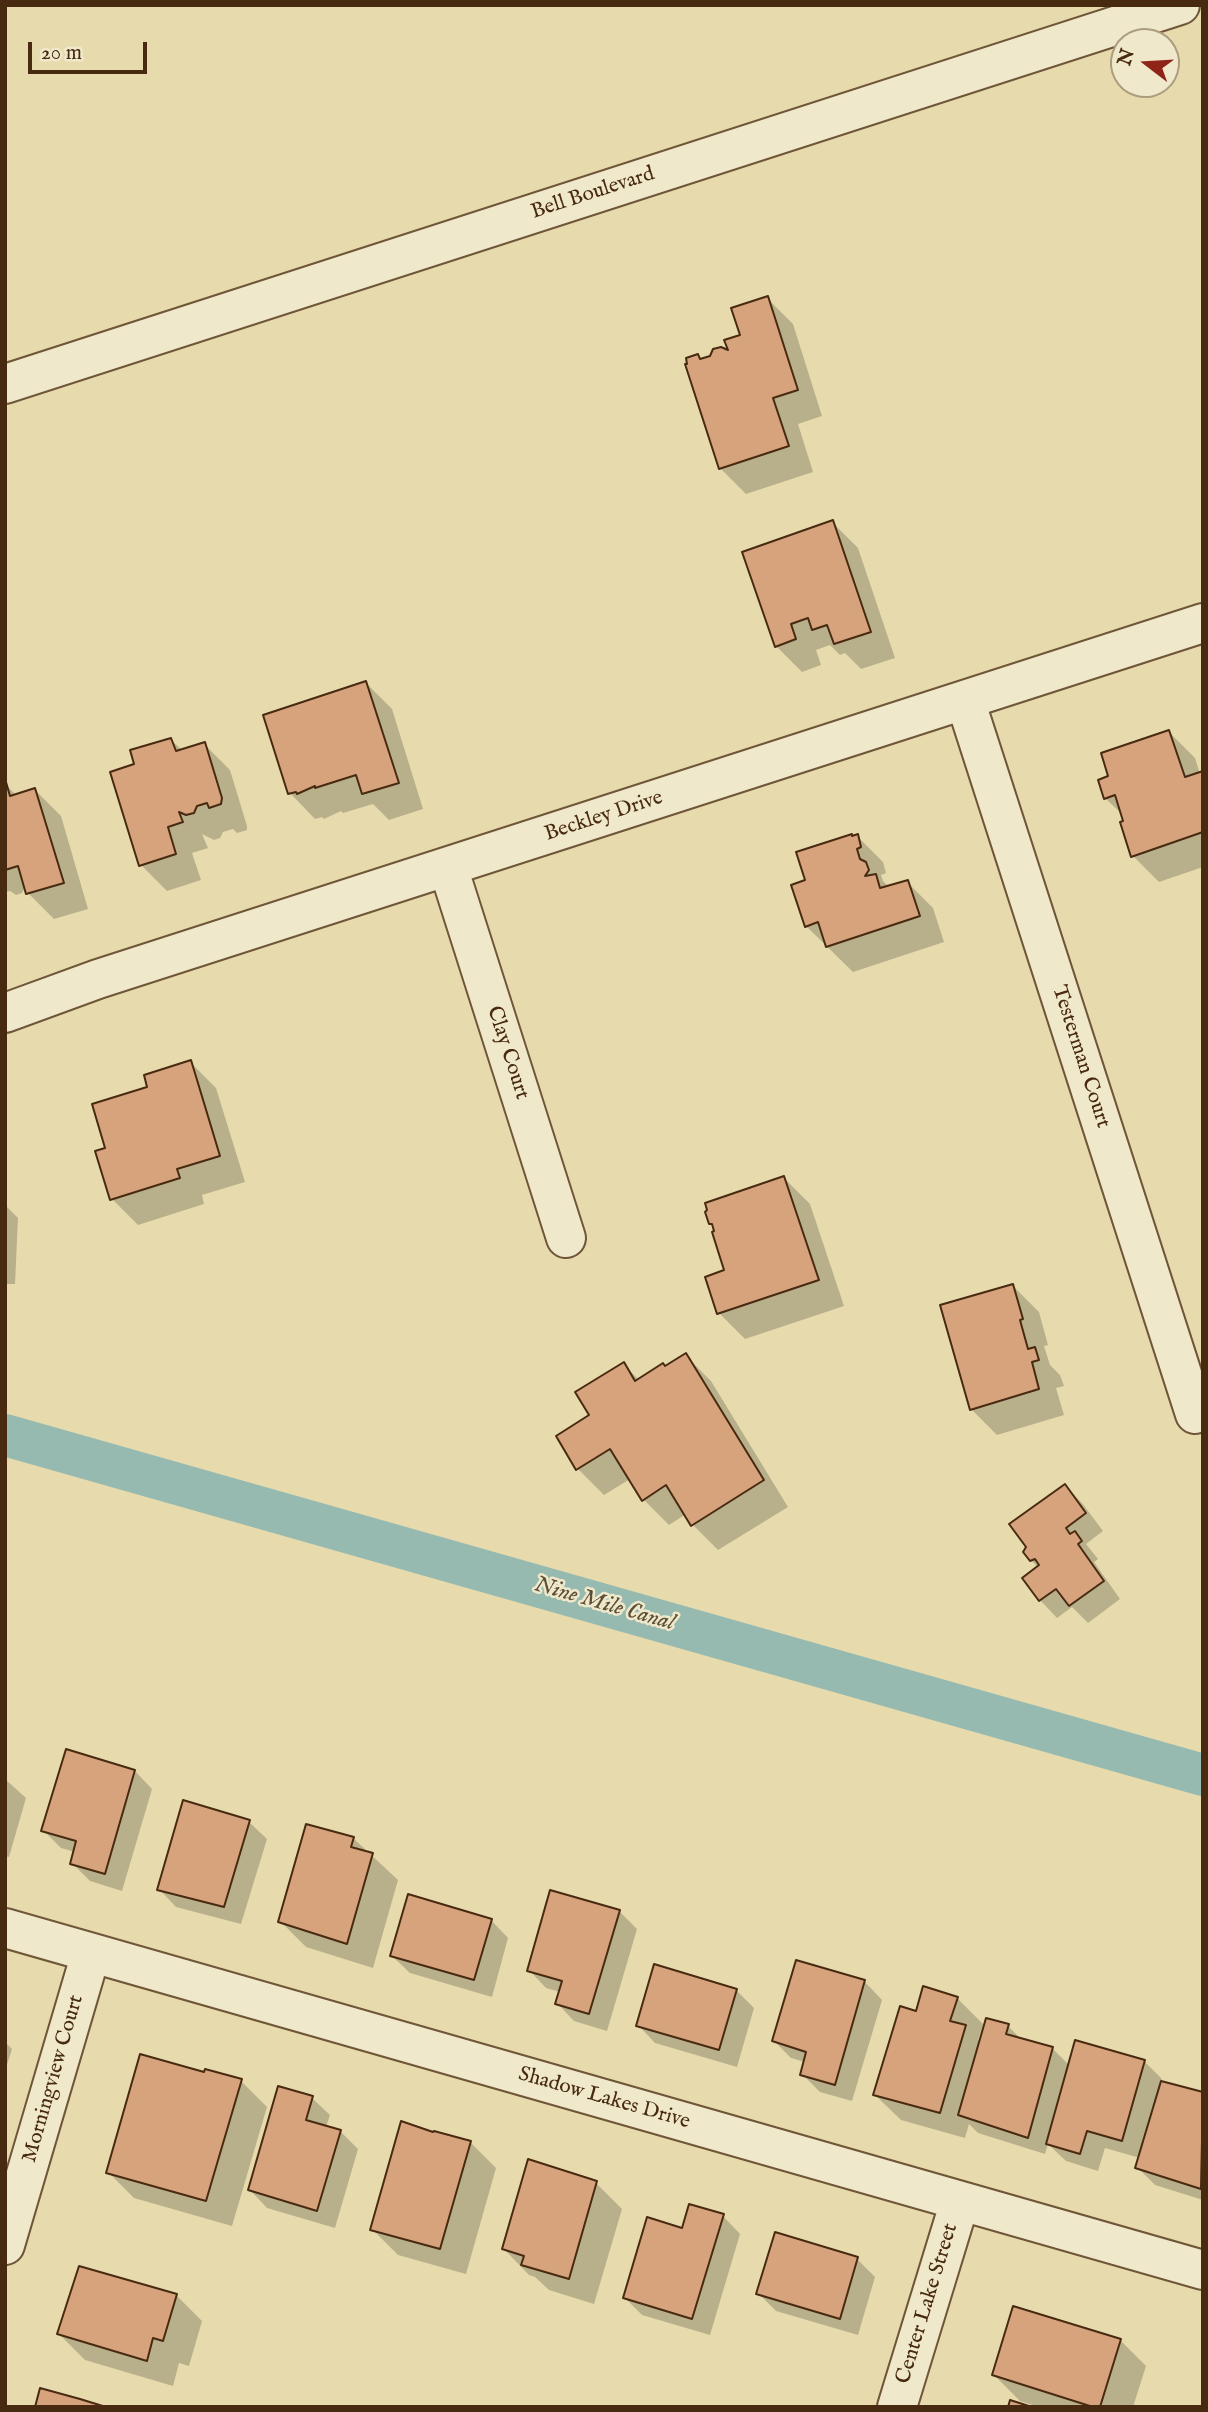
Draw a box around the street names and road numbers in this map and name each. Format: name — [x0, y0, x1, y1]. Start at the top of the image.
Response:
street label: Bell Boulevard — [528, 162, 658, 226]
street label: Beckley Drive — [542, 786, 666, 848]
street label: Testerman Court — [1045, 983, 1115, 1131]
street label: Clay Court — [480, 1003, 534, 1103]
street label: Morningview Court — [18, 1992, 90, 2166]
street label: Shadow Lakes Drive — [515, 2062, 693, 2136]
street label: Center Lake Street — [892, 2221, 964, 2387]

